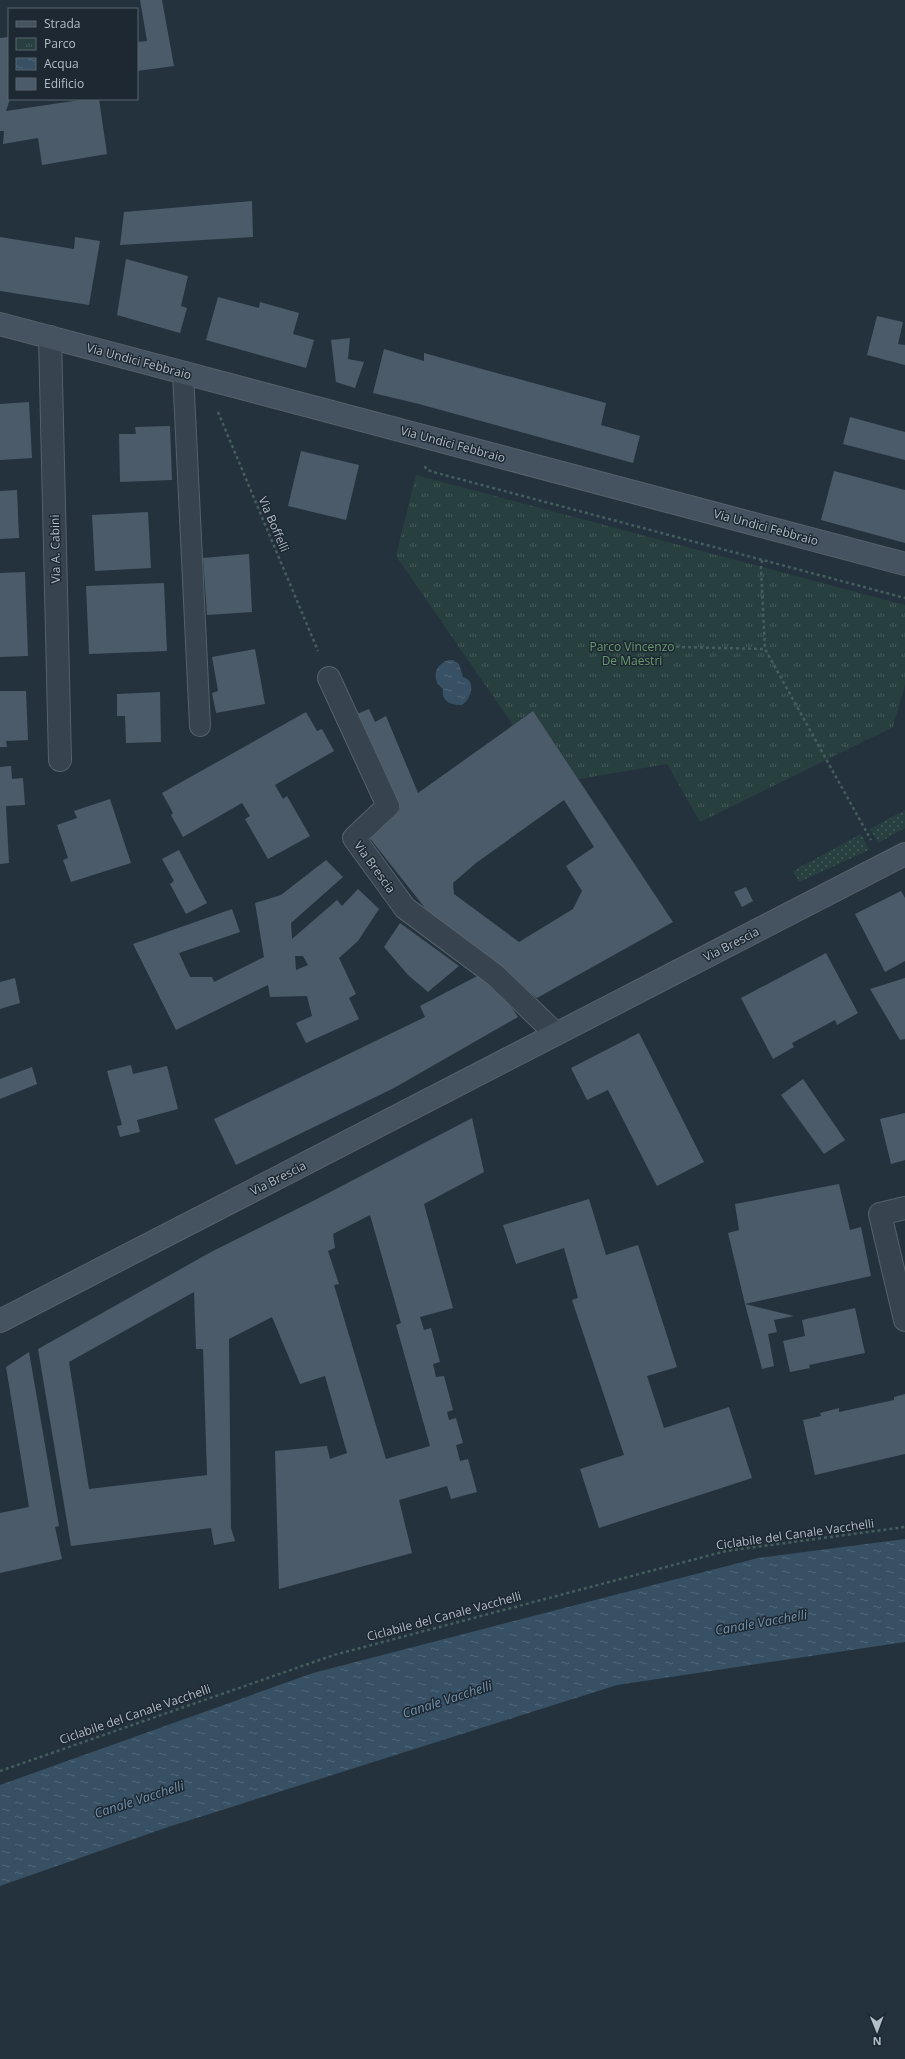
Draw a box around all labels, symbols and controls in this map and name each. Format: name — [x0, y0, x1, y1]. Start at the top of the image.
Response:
legend — [8, 8, 138, 100]
text: Strada — [44, 15, 80, 32]
text: Parco — [44, 35, 76, 52]
text: Acqua — [44, 55, 79, 72]
text: Edificio — [44, 75, 84, 92]
street label: Via Undici Febbraio — [85, 339, 193, 383]
street label: Via Undici Febbraio — [399, 422, 507, 466]
street label: Via Boffelli — [255, 494, 293, 554]
street label: Via Undici Febbraio — [712, 505, 820, 549]
street label: Via A. Cabini — [46, 514, 64, 584]
park label: Parco Vincenzo De Maestri — [589, 638, 675, 669]
street label: Via Brescia — [350, 838, 400, 896]
street label: Via Brescia — [700, 923, 762, 965]
street label: Via Brescia — [247, 1157, 309, 1199]
street label: Ciclabile del Canale Vacchelli — [715, 1515, 875, 1553]
street label: Ciclabile del Canale Vacchelli — [365, 1587, 523, 1645]
water label: Canale Vacchelli — [714, 1605, 809, 1639]
water label: Canale Vacchelli — [400, 1676, 495, 1722]
street label: Ciclabile del Canale Vacchelli — [57, 1680, 213, 1748]
water label: Canale Vacchelli — [92, 1776, 187, 1822]
north arrow — [857, 2011, 897, 2051]
text: N — [873, 2034, 882, 2049]

